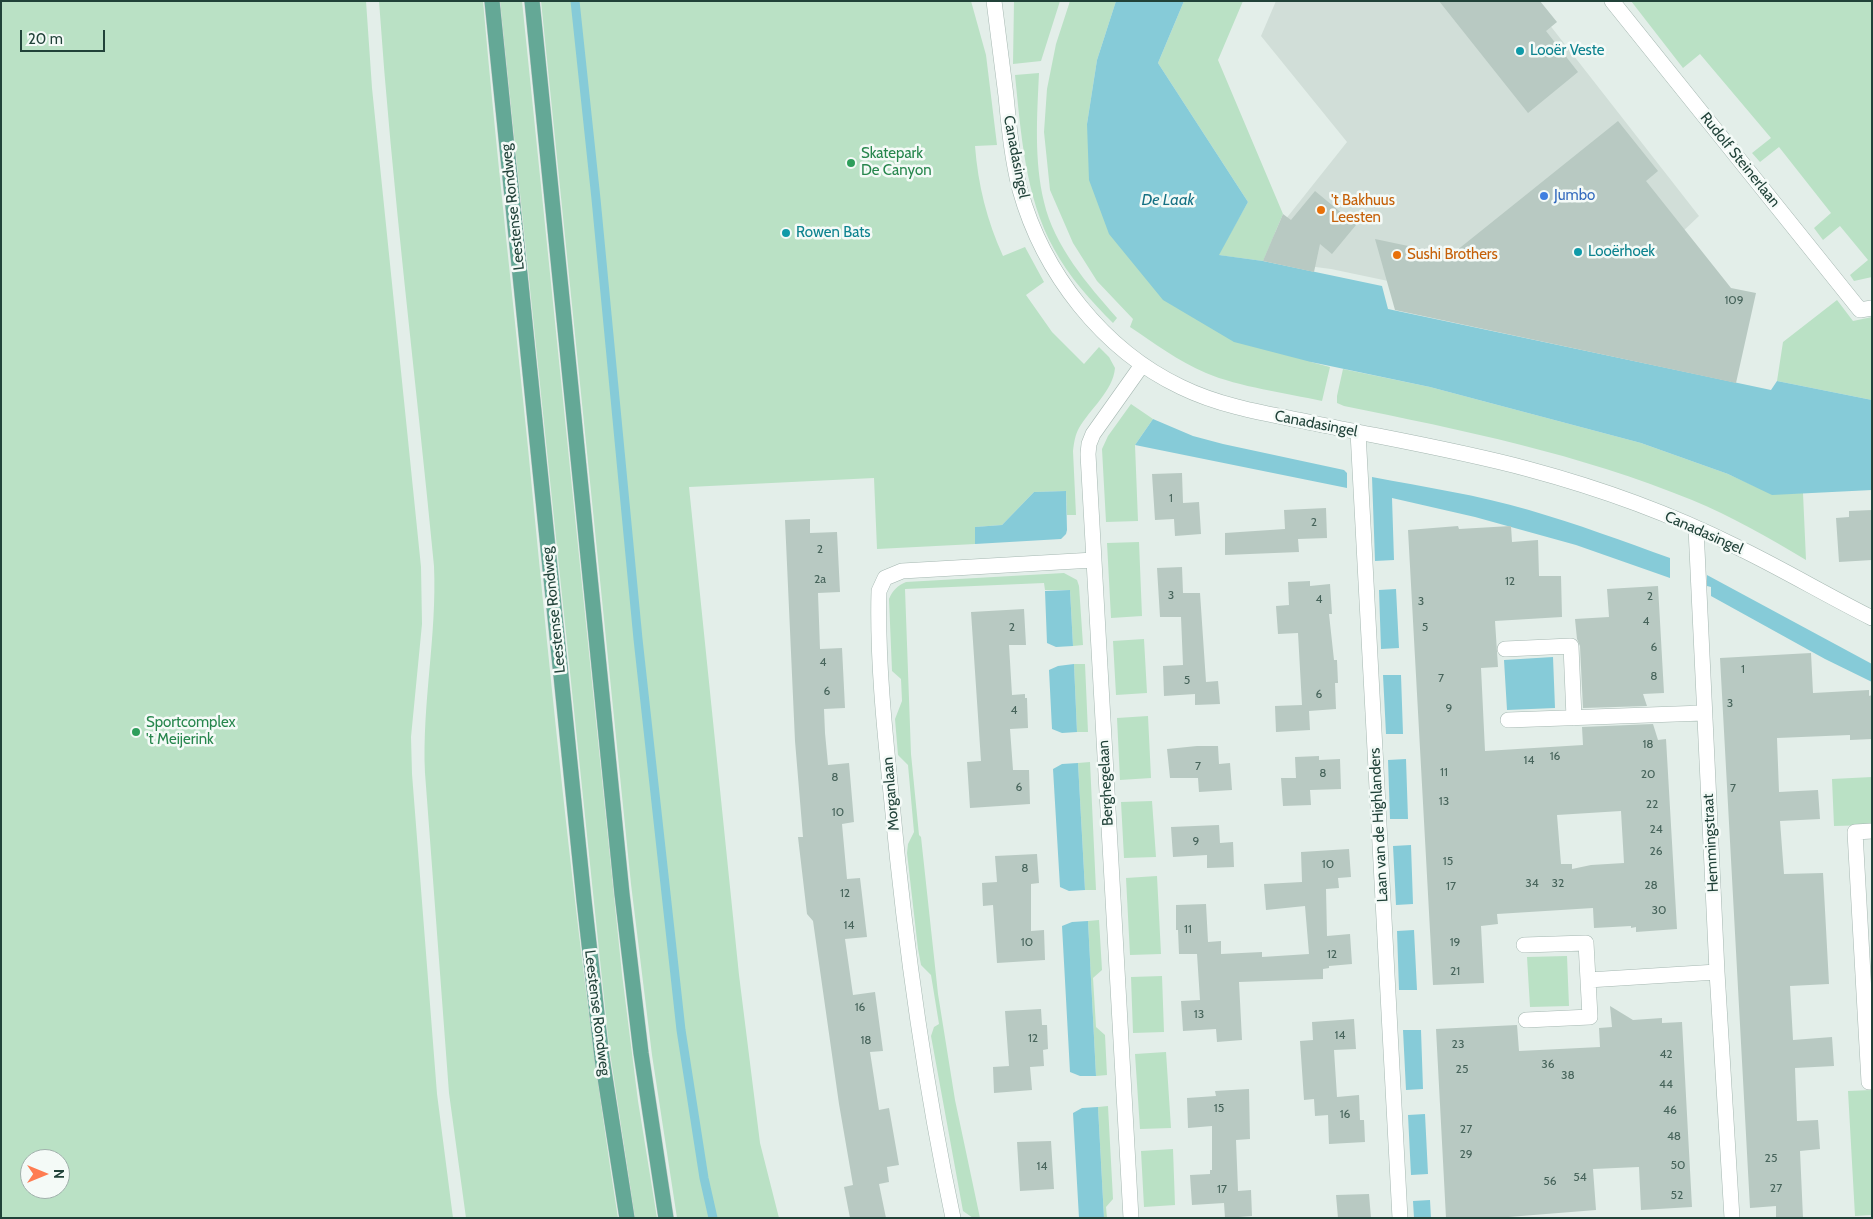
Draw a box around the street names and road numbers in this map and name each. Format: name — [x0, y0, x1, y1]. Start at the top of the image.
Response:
street label: Rudolf Steinerlaan — [1696, 109, 1784, 211]
street label: Canadasingel — [999, 114, 1033, 200]
street label: Leestense Rondweg — [497, 143, 529, 271]
street label: Canadasingel — [1273, 407, 1359, 441]
street label: Canadasingel — [1662, 508, 1746, 558]
street label: Leestense Rondweg — [538, 546, 570, 674]
street label: Berghegelaan — [1095, 740, 1117, 826]
street label: Laan van de Highlanders — [1366, 747, 1392, 903]
street label: Morganlaan — [879, 756, 903, 832]
street label: Hemmingstraat — [1699, 793, 1723, 893]
street label: Leestense Rondweg — [580, 949, 614, 1077]

